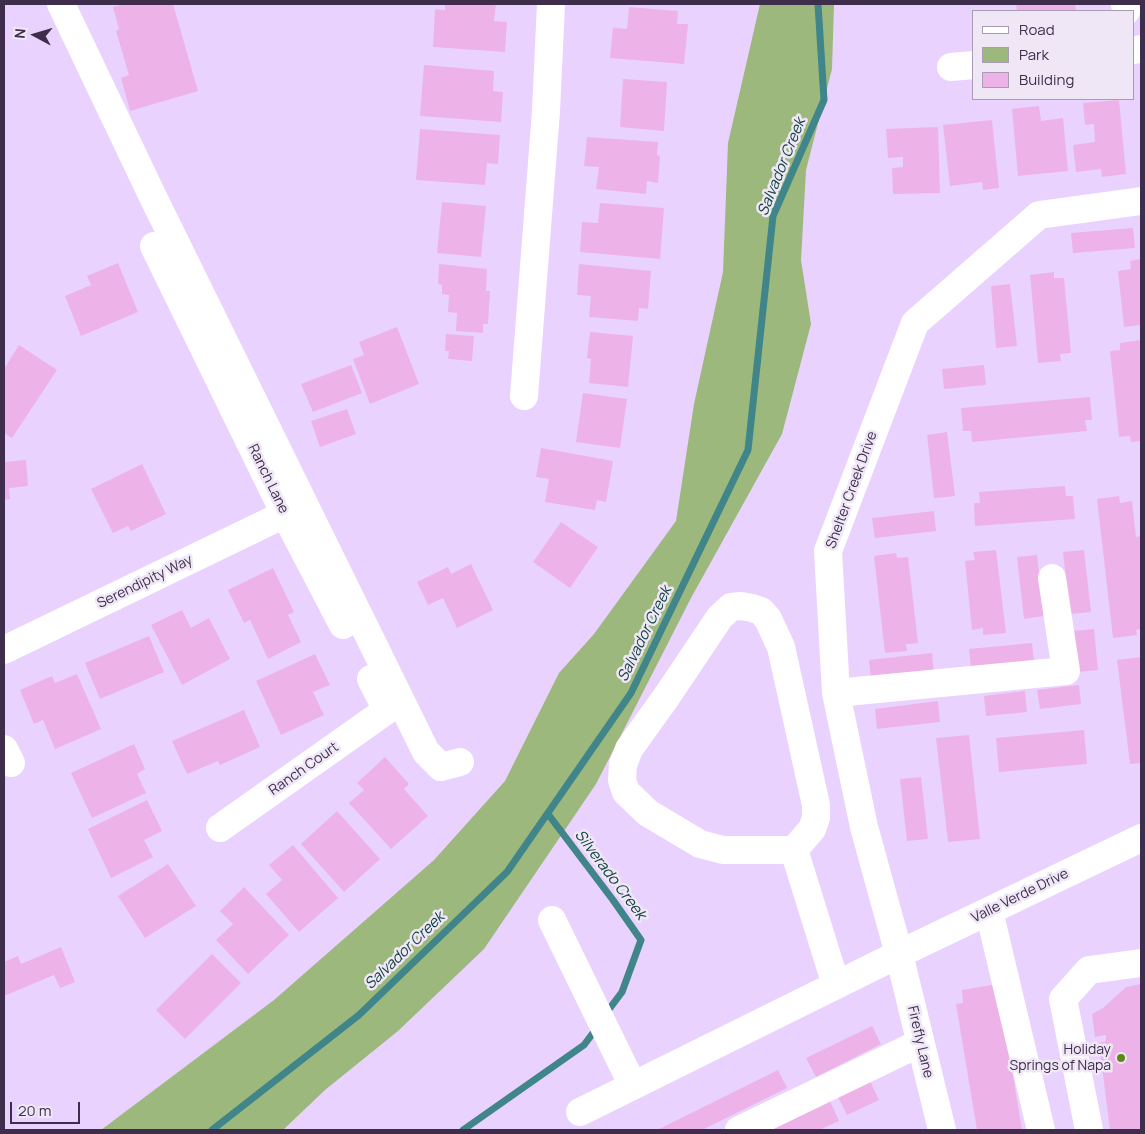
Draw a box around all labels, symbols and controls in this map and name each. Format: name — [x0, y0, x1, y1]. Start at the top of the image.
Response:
north arrow — [10, 10, 60, 60]
legend — [972, 10, 1135, 100]
text: Road — [1019, 19, 1055, 40]
text: N — [10, 27, 30, 39]
text: Park — [1019, 44, 1049, 65]
text: Building — [1019, 69, 1074, 90]
water label: Salvador Creek — [754, 116, 810, 218]
street label: Shelter Creek Drive — [823, 429, 881, 551]
street label: Ranch Lane — [244, 442, 292, 516]
street label: Serendipity Way — [95, 552, 195, 612]
water label: Salvador Creek — [614, 583, 676, 685]
street label: Ranch Court — [266, 739, 342, 799]
water label: Silverado Creek — [570, 827, 650, 923]
street label: Valle Verde Drive — [969, 865, 1071, 927]
water label: Salvador Creek — [361, 909, 449, 993]
street label: Firefly Lane — [904, 1004, 936, 1080]
place label: Holiday Springs of Napa — [1010, 1042, 1111, 1074]
marker: Holiday Springs of Napa — [1115, 1052, 1127, 1064]
scale bar — [12, 1092, 82, 1124]
text: 20 m — [18, 1100, 51, 1121]

